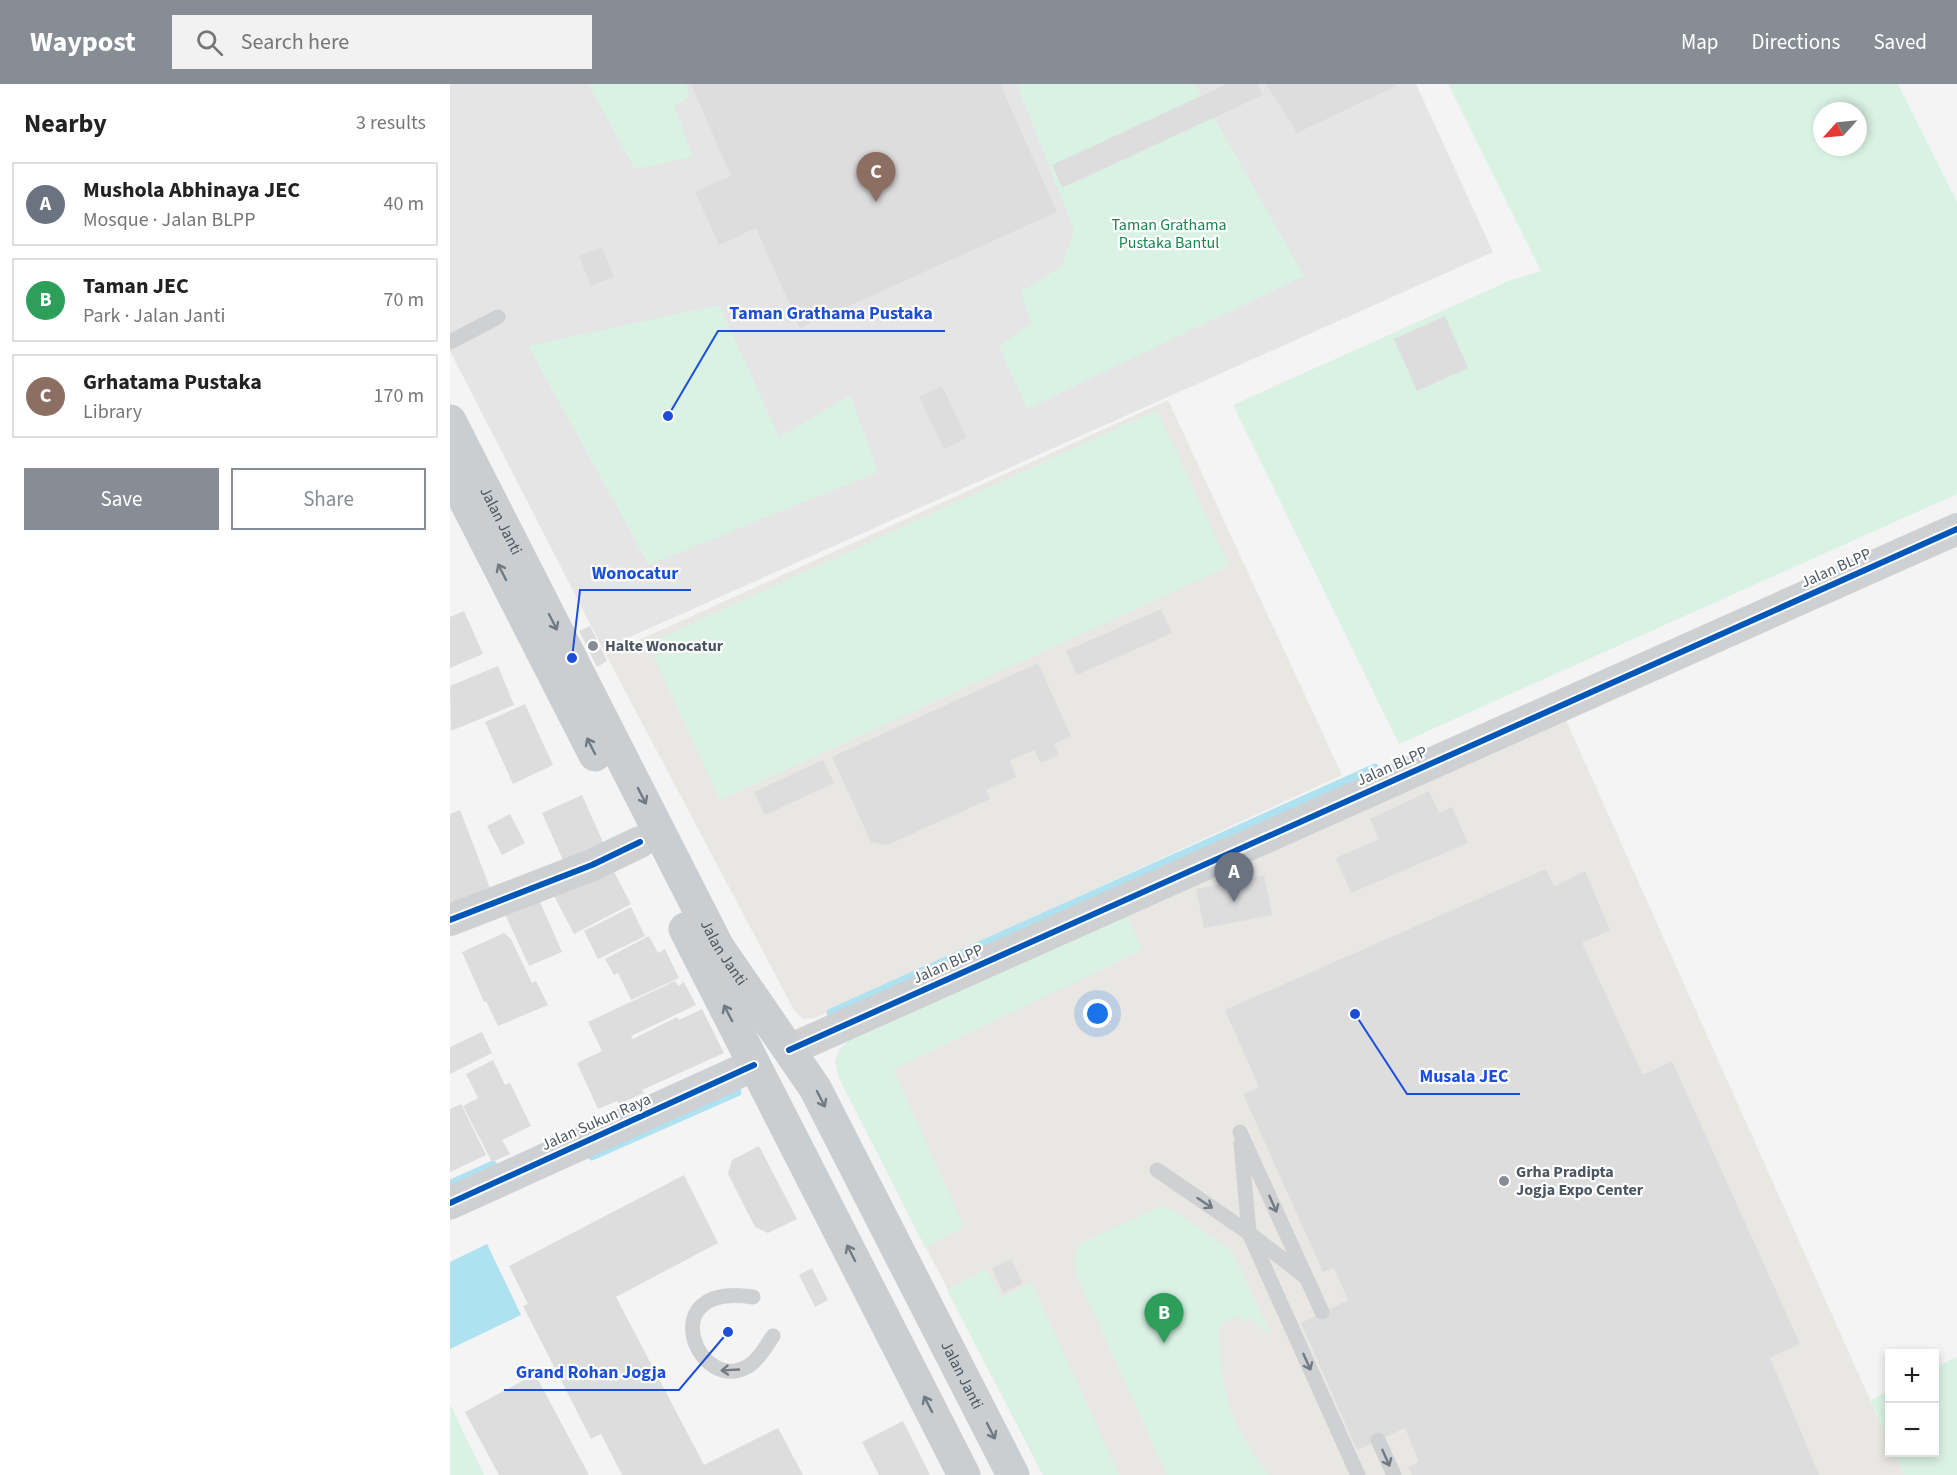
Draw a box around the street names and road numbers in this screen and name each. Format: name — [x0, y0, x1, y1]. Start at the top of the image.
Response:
street label: Jalan Janti — [474, 483, 527, 559]
street label: Jalan BLPP — [1797, 543, 1875, 593]
street label: Jalan BLPP — [1353, 741, 1431, 791]
street label: Jalan Janti — [695, 916, 752, 990]
street label: Jalan BLPP — [909, 939, 987, 989]
street label: Jalan Sukun Raya — [538, 1088, 654, 1156]
street label: Jalan Janti — [935, 1337, 988, 1413]

